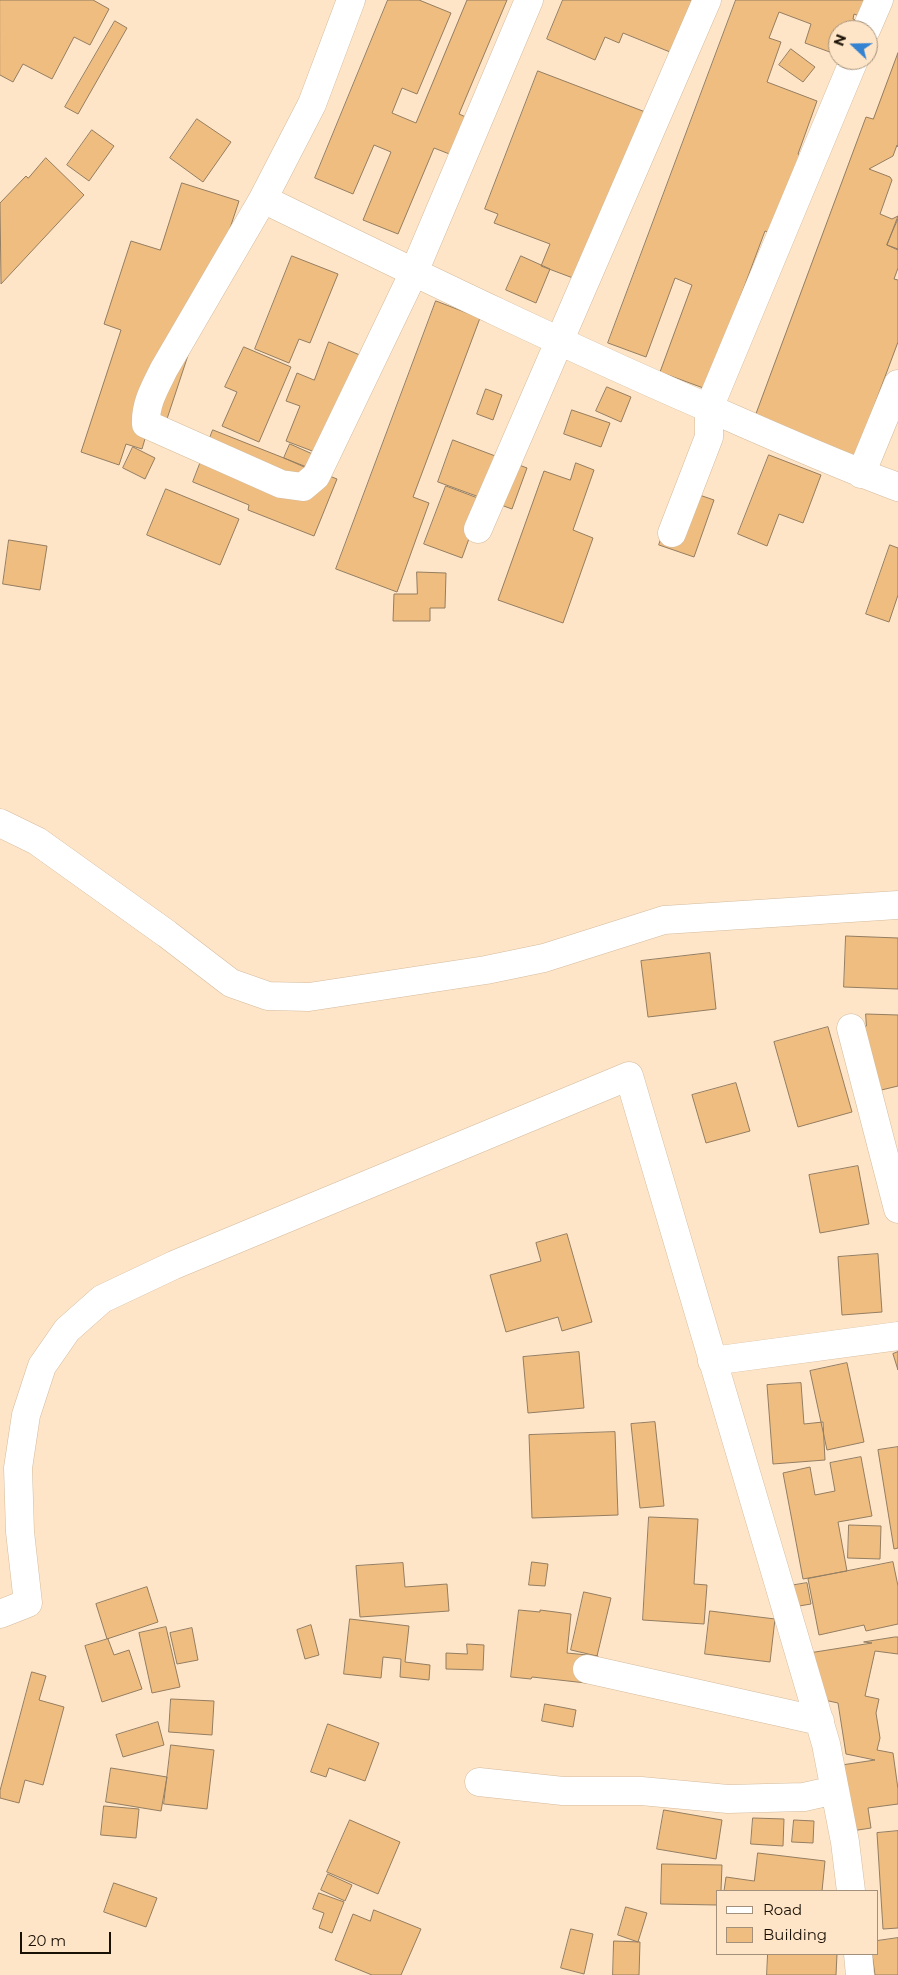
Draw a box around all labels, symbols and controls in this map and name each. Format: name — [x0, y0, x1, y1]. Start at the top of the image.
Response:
north arrow — [828, 20, 878, 70]
text: N — [830, 31, 850, 48]
legend — [716, 1890, 878, 1955]
text: Road — [763, 1900, 802, 1919]
scale bar — [22, 1922, 114, 1954]
text: Building — [763, 1925, 827, 1944]
text: 20 m — [28, 1931, 66, 1950]

